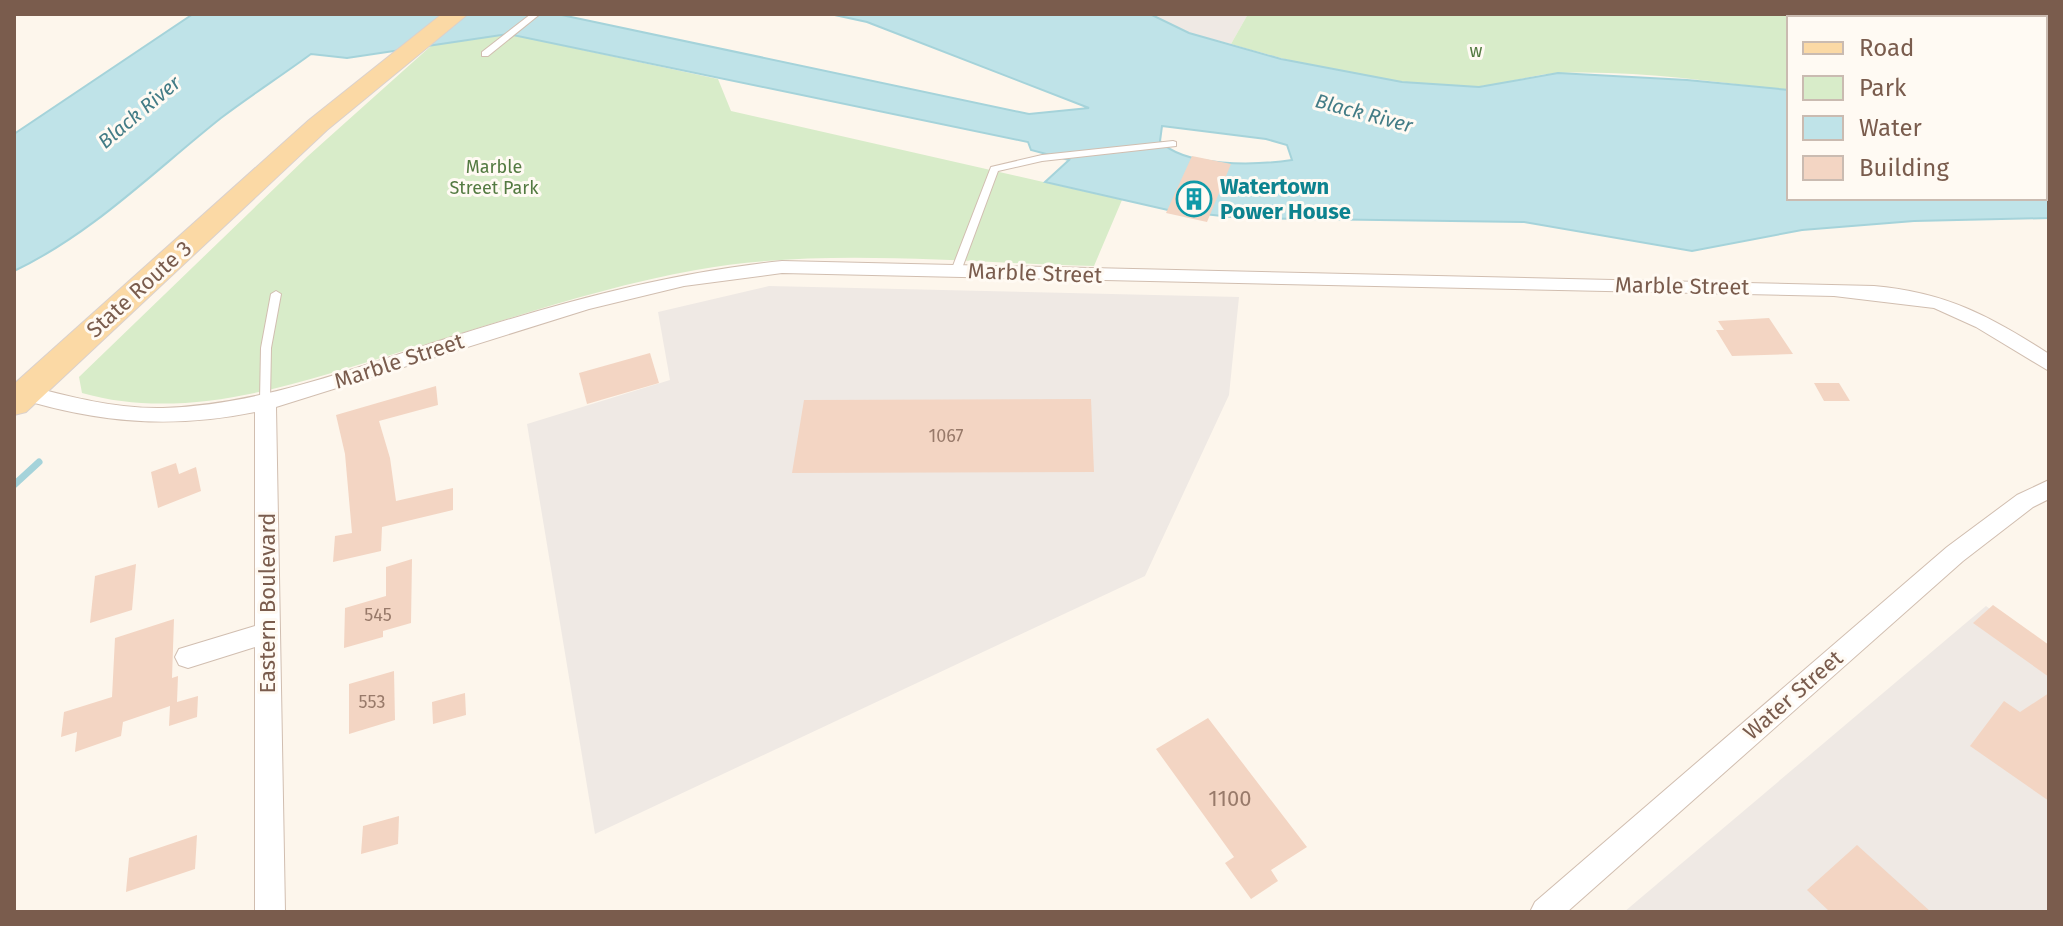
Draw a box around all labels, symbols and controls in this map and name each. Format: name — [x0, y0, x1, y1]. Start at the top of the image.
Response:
legend — [1787, 16, 2047, 200]
text: Road — [1859, 34, 1914, 62]
park label: w — [1470, 40, 1483, 62]
water label: Black River — [93, 70, 186, 153]
text: Park — [1859, 74, 1907, 102]
water label: Black River — [1313, 88, 1417, 138]
text: Water — [1859, 114, 1923, 142]
text: Building — [1859, 154, 1949, 182]
park label: Marble Street Park — [449, 156, 539, 199]
place label: Watertown Power House — [1220, 173, 1351, 225]
building icon: Watertown Power House — [1175, 180, 1213, 218]
street label: State Route 3 — [81, 235, 197, 343]
street label: Marble Street — [967, 257, 1103, 289]
street label: Marble Street — [1615, 271, 1750, 301]
street label: Marble Street — [331, 327, 467, 395]
house number: 1067 — [929, 425, 963, 447]
street label: Eastern Boulevard — [254, 512, 281, 694]
house number: 545 — [364, 604, 392, 626]
street label: Water Street — [1738, 644, 1848, 746]
house number: 553 — [359, 691, 385, 713]
house number: 1100 — [1208, 785, 1252, 812]

